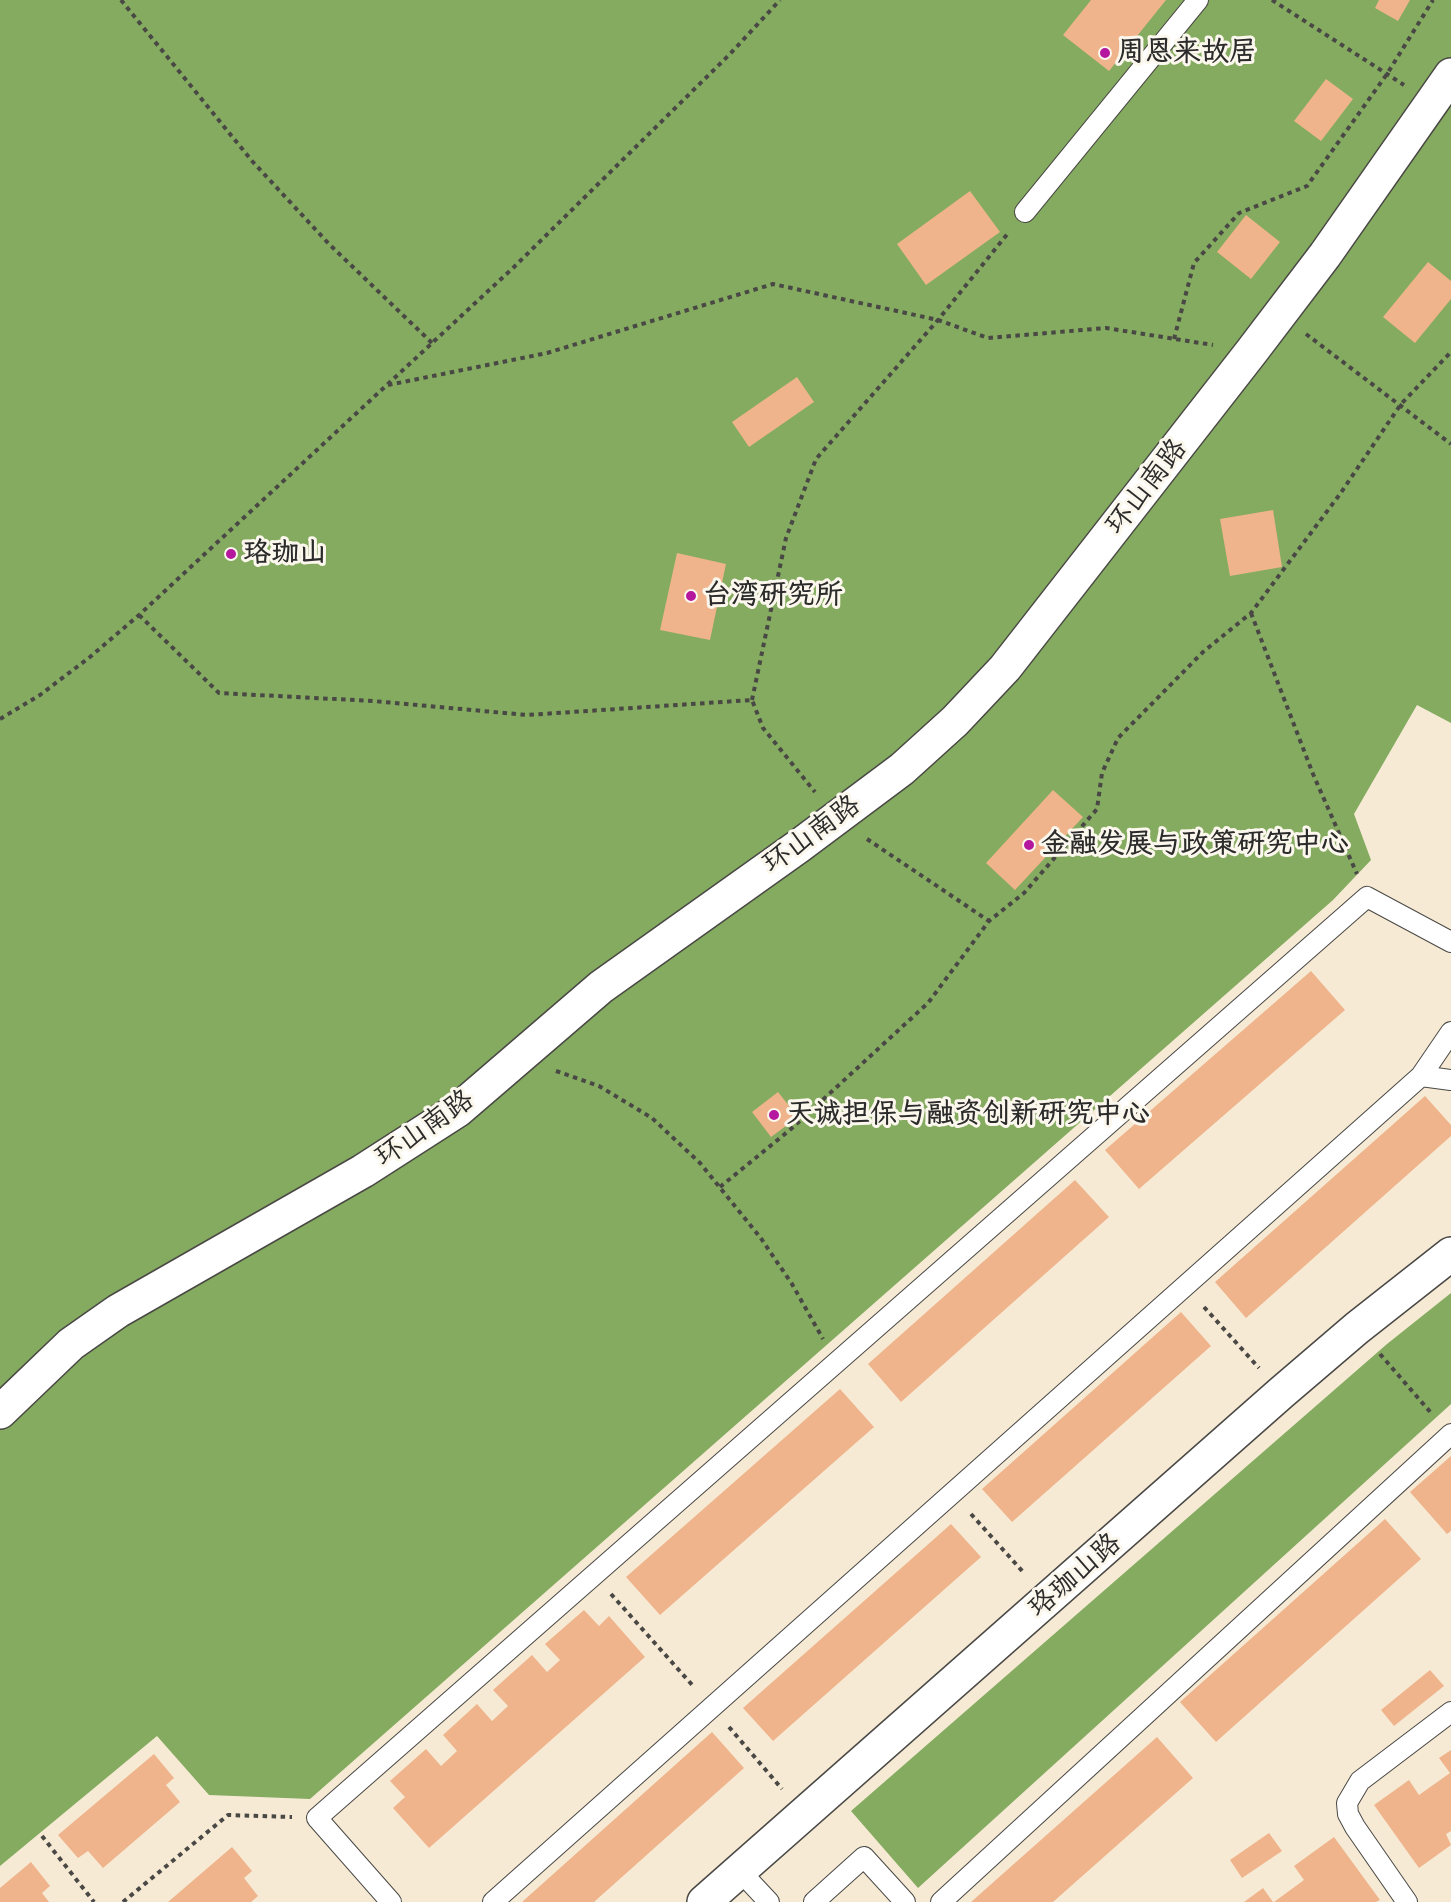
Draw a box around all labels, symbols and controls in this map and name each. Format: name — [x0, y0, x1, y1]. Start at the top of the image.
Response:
place label: 周恩来故居 — [1117, 36, 1257, 70]
marker: 周恩来故居 — [1098, 46, 1112, 60]
street label: 环山南路 — [1099, 433, 1195, 541]
place label: 珞珈山 — [243, 537, 327, 571]
marker: 珞珈山 — [224, 547, 238, 561]
place label: 台湾研究所 — [703, 579, 843, 613]
marker: 台湾研究所 — [684, 589, 698, 603]
street label: 环山南路 — [757, 788, 867, 882]
place label: 金融发展与政策研究中心 — [1041, 828, 1349, 862]
marker: 金融发展与政策研究中心 — [1022, 838, 1036, 852]
street label: 环山南路 — [369, 1083, 481, 1175]
place label: 天诚担保与融资创新研究中心 — [786, 1098, 1150, 1132]
marker: 天诚担保与融资创新研究中心 — [767, 1108, 781, 1122]
street label: 珞珈山路 — [1022, 1527, 1128, 1625]

